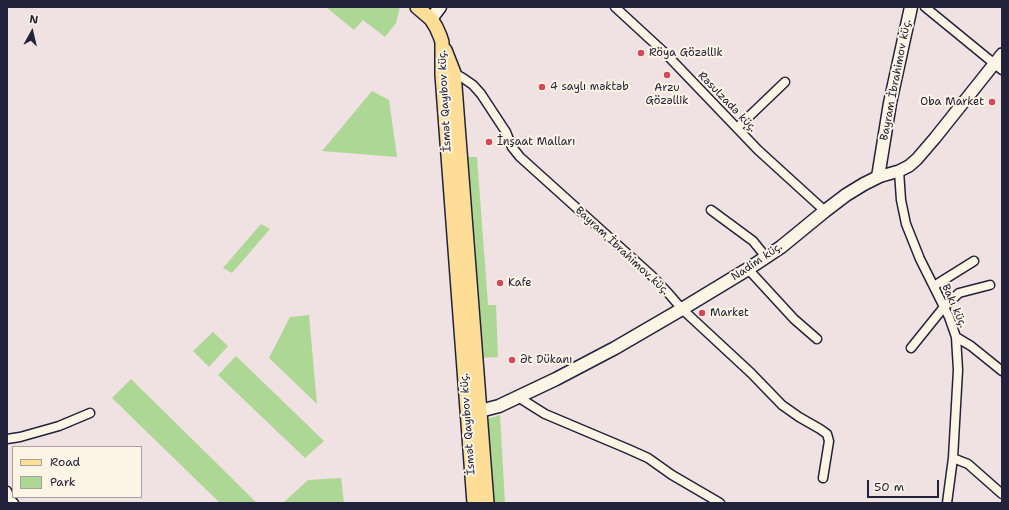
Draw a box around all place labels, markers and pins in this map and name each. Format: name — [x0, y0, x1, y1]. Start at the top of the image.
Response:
place label: Röya Gözəllik — [649, 46, 723, 60]
marker: Röya Gözəllik — [636, 48, 646, 58]
marker: Arzu Gözəllik — [662, 70, 672, 80]
place label: 4 saylı məktəb — [550, 80, 629, 94]
place label: Arzu Gözəllik — [646, 81, 688, 107]
marker: 4 saylı məktəb — [537, 82, 547, 92]
place label: Oba Market — [920, 95, 984, 109]
marker: Oba Market — [987, 97, 997, 107]
place label: İnşaat Malları — [497, 135, 575, 149]
marker: İnşaat Malları — [484, 137, 494, 147]
place label: Kafe — [508, 276, 531, 290]
marker: Kafe — [495, 278, 505, 288]
place label: Market — [710, 306, 749, 320]
marker: Market — [697, 308, 707, 318]
place label: Ət Dükanı — [520, 353, 572, 367]
marker: Ət Dükanı — [507, 355, 517, 365]

